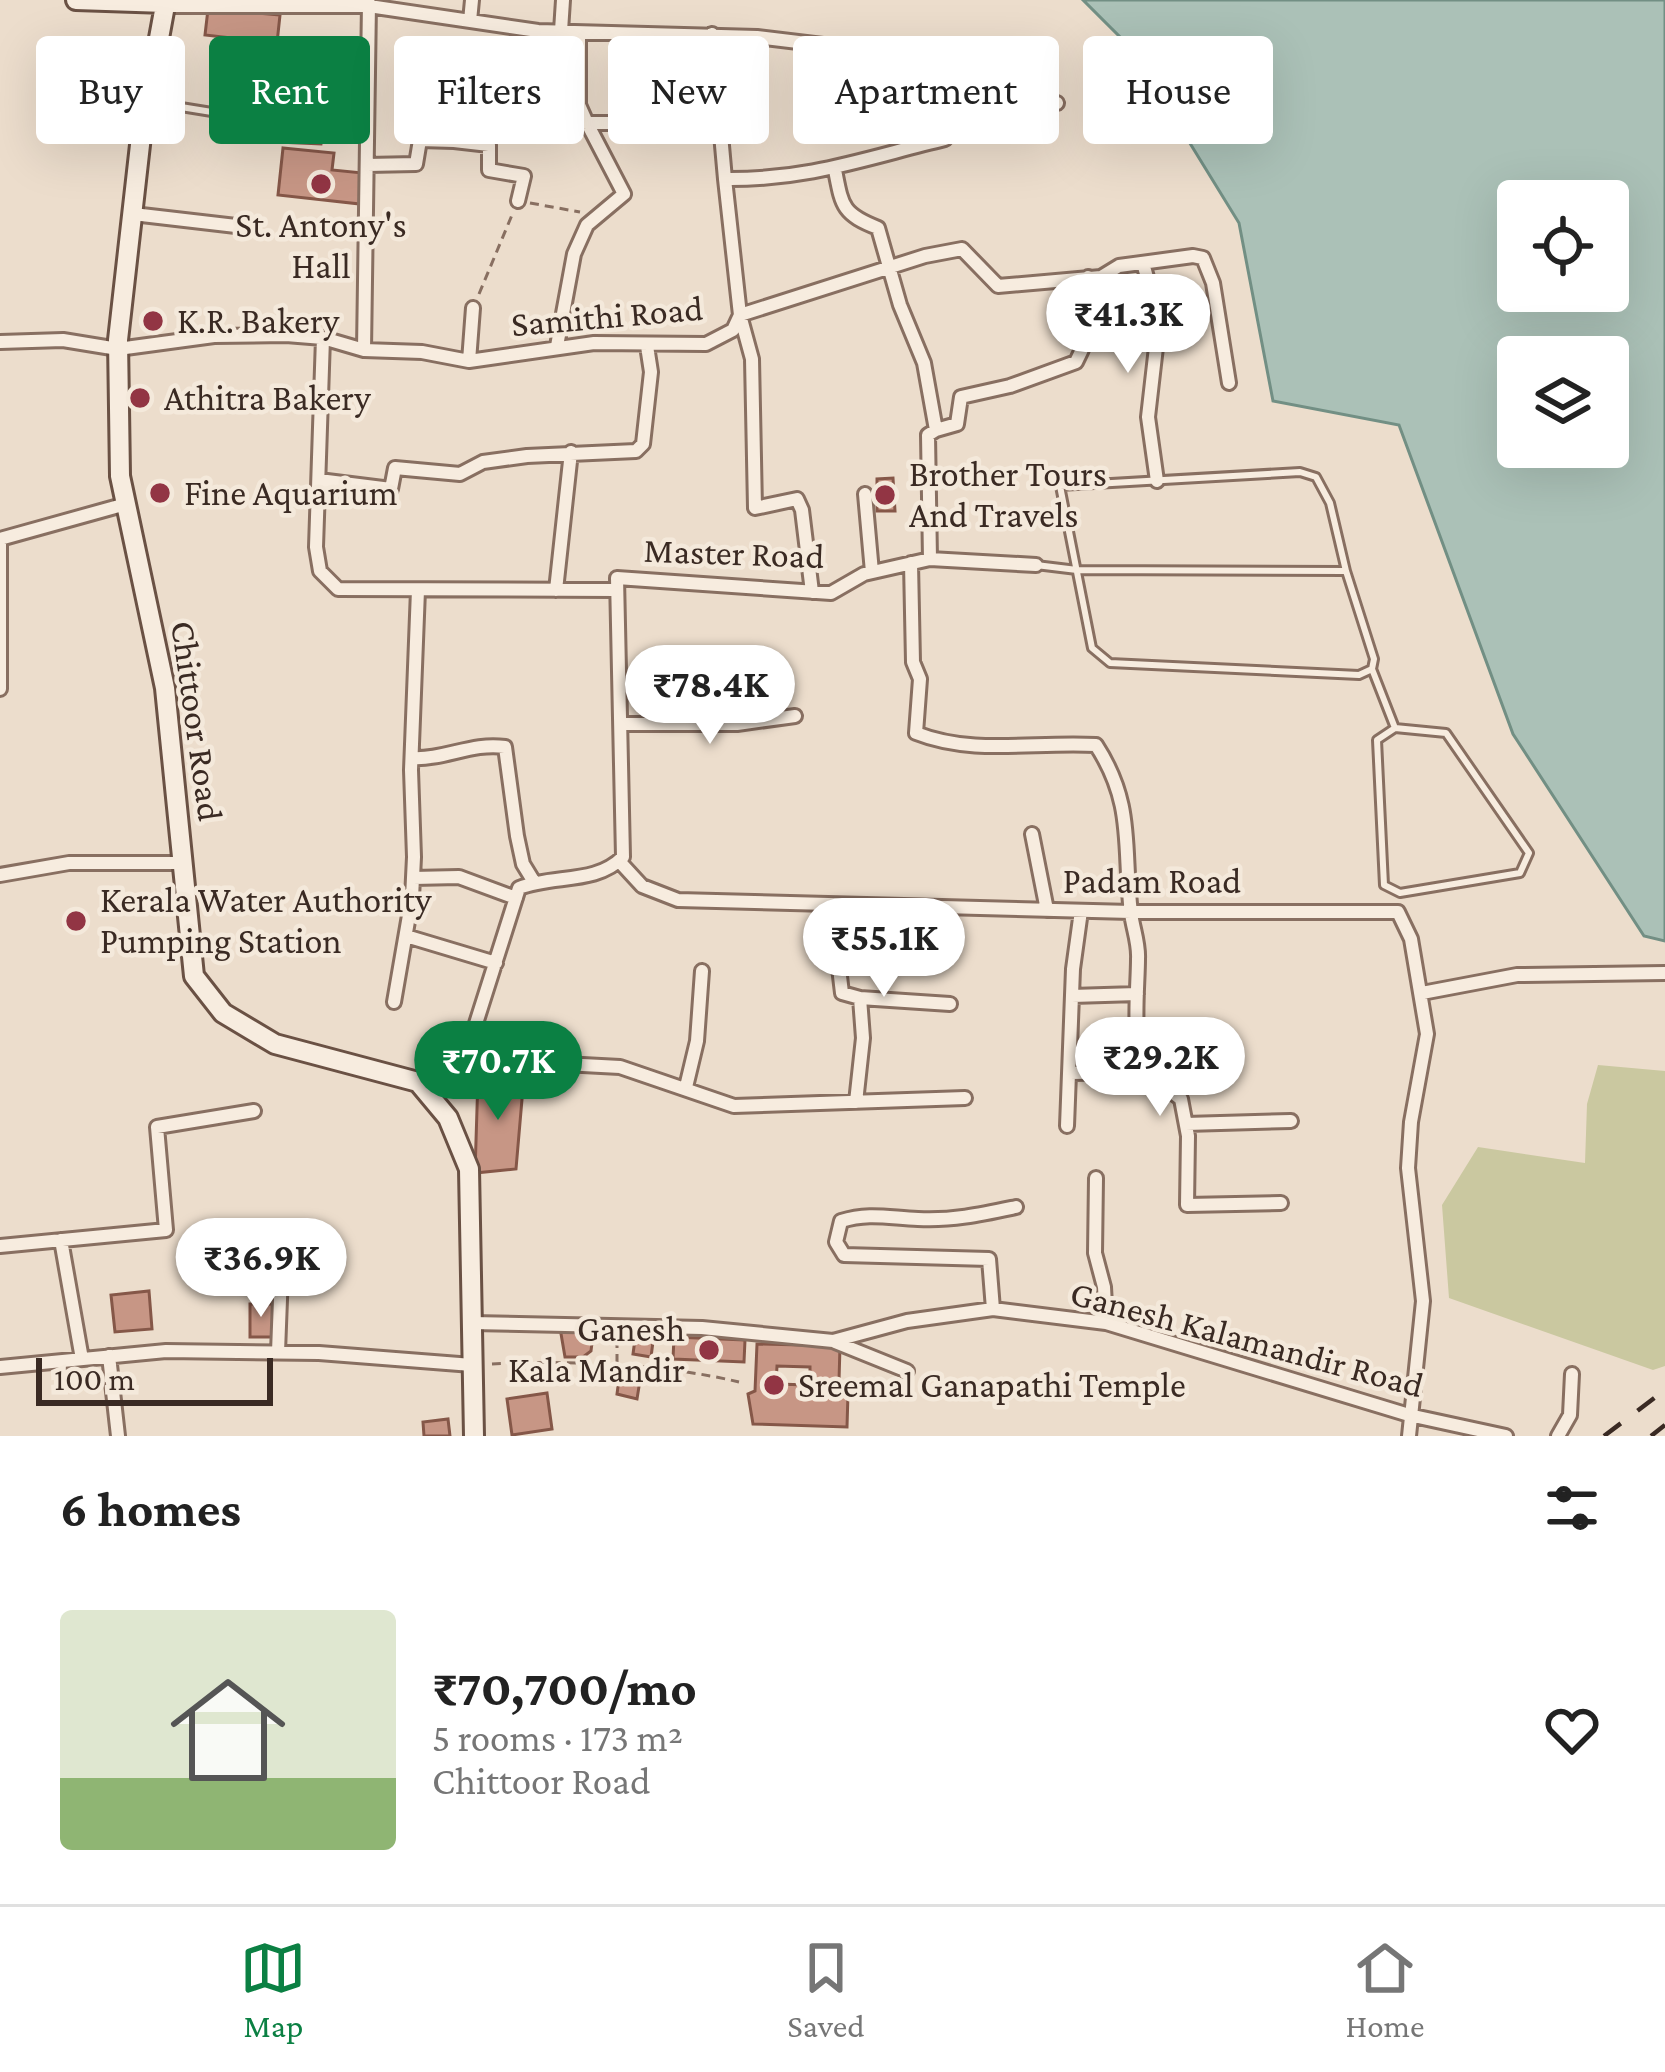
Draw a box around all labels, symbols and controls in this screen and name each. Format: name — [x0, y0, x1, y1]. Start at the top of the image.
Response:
chip: Buy — [36, 36, 185, 144]
chip: Rent — [209, 36, 370, 144]
chip: Filters — [394, 36, 584, 144]
chip: New — [608, 36, 769, 144]
chip: Apartment — [793, 36, 1059, 144]
chip: House — [1083, 36, 1273, 144]
marker: St. Antony's Hall — [308, 171, 334, 197]
map controls — [1497, 180, 1629, 468]
button: locate — [1497, 180, 1629, 312]
place label: St. Antony's Hall — [235, 205, 407, 286]
pin: ₹41.3K — [1030, 274, 1226, 376]
street label: Samithi Road — [509, 288, 705, 344]
text: ₹41.3K — [1073, 291, 1183, 334]
place label: K.R. Bakery — [177, 301, 340, 341]
marker: K.R. Bakery — [140, 308, 166, 334]
button: layers — [1497, 336, 1629, 468]
place label: Athitra Bakery — [164, 378, 371, 418]
marker: Athitra Bakery — [127, 385, 153, 411]
place label: Brother Tours And Travels — [909, 454, 1107, 535]
place label: Fine Aquarium — [184, 473, 398, 513]
marker: Fine Aquarium — [147, 480, 173, 506]
marker: Brother Tours And Travels — [872, 482, 898, 508]
street label: Master Road — [643, 530, 825, 576]
street label: Chittoor Road — [163, 618, 231, 824]
pin: ₹78.4K — [612, 645, 808, 747]
text: ₹78.4K — [652, 662, 768, 705]
street label: Padam Road — [1063, 861, 1241, 901]
place label: Kerala Water Authority Pumping Station — [100, 880, 432, 961]
pin: ₹55.1K — [786, 898, 982, 1000]
marker: Kerala Water Authority Pumping Station — [63, 908, 89, 934]
text: ₹55.1K — [830, 915, 938, 958]
pin: ₹29.2K — [1062, 1017, 1258, 1119]
pin: ₹70.7K — [400, 1021, 596, 1123]
text: ₹29.2K — [1102, 1034, 1218, 1077]
text: ₹70.7K — [441, 1038, 555, 1081]
pin: ₹36.9K — [163, 1218, 359, 1320]
text: ₹36.9K — [203, 1235, 319, 1278]
street label: Ganesh Kalamandir Road — [1066, 1273, 1428, 1405]
place label: Ganesh Kala Mandir — [508, 1309, 685, 1390]
marker: Ganesh Kala Mandir — [696, 1337, 722, 1363]
scale bar — [36, 1352, 273, 1405]
text: 100 m — [54, 1360, 135, 1397]
place label: Sreemal Ganapathi Temple — [798, 1365, 1186, 1405]
marker: Sreemal Ganapathi Temple — [761, 1372, 787, 1398]
icon: filters — [1539, 1475, 1605, 1541]
text: 6 homes — [60, 1480, 241, 1537]
icon: home — [156, 1658, 300, 1802]
text: ₹70,700/mo — [432, 1659, 697, 1716]
icon: heart — [1539, 1697, 1605, 1763]
text: 5 rooms · 173 m² — [432, 1716, 683, 1759]
text: Chittoor Road — [432, 1759, 651, 1802]
tab: Map — [240, 1935, 306, 2044]
tab: Saved — [787, 1935, 865, 2044]
tab: Home — [1345, 1935, 1425, 2044]

